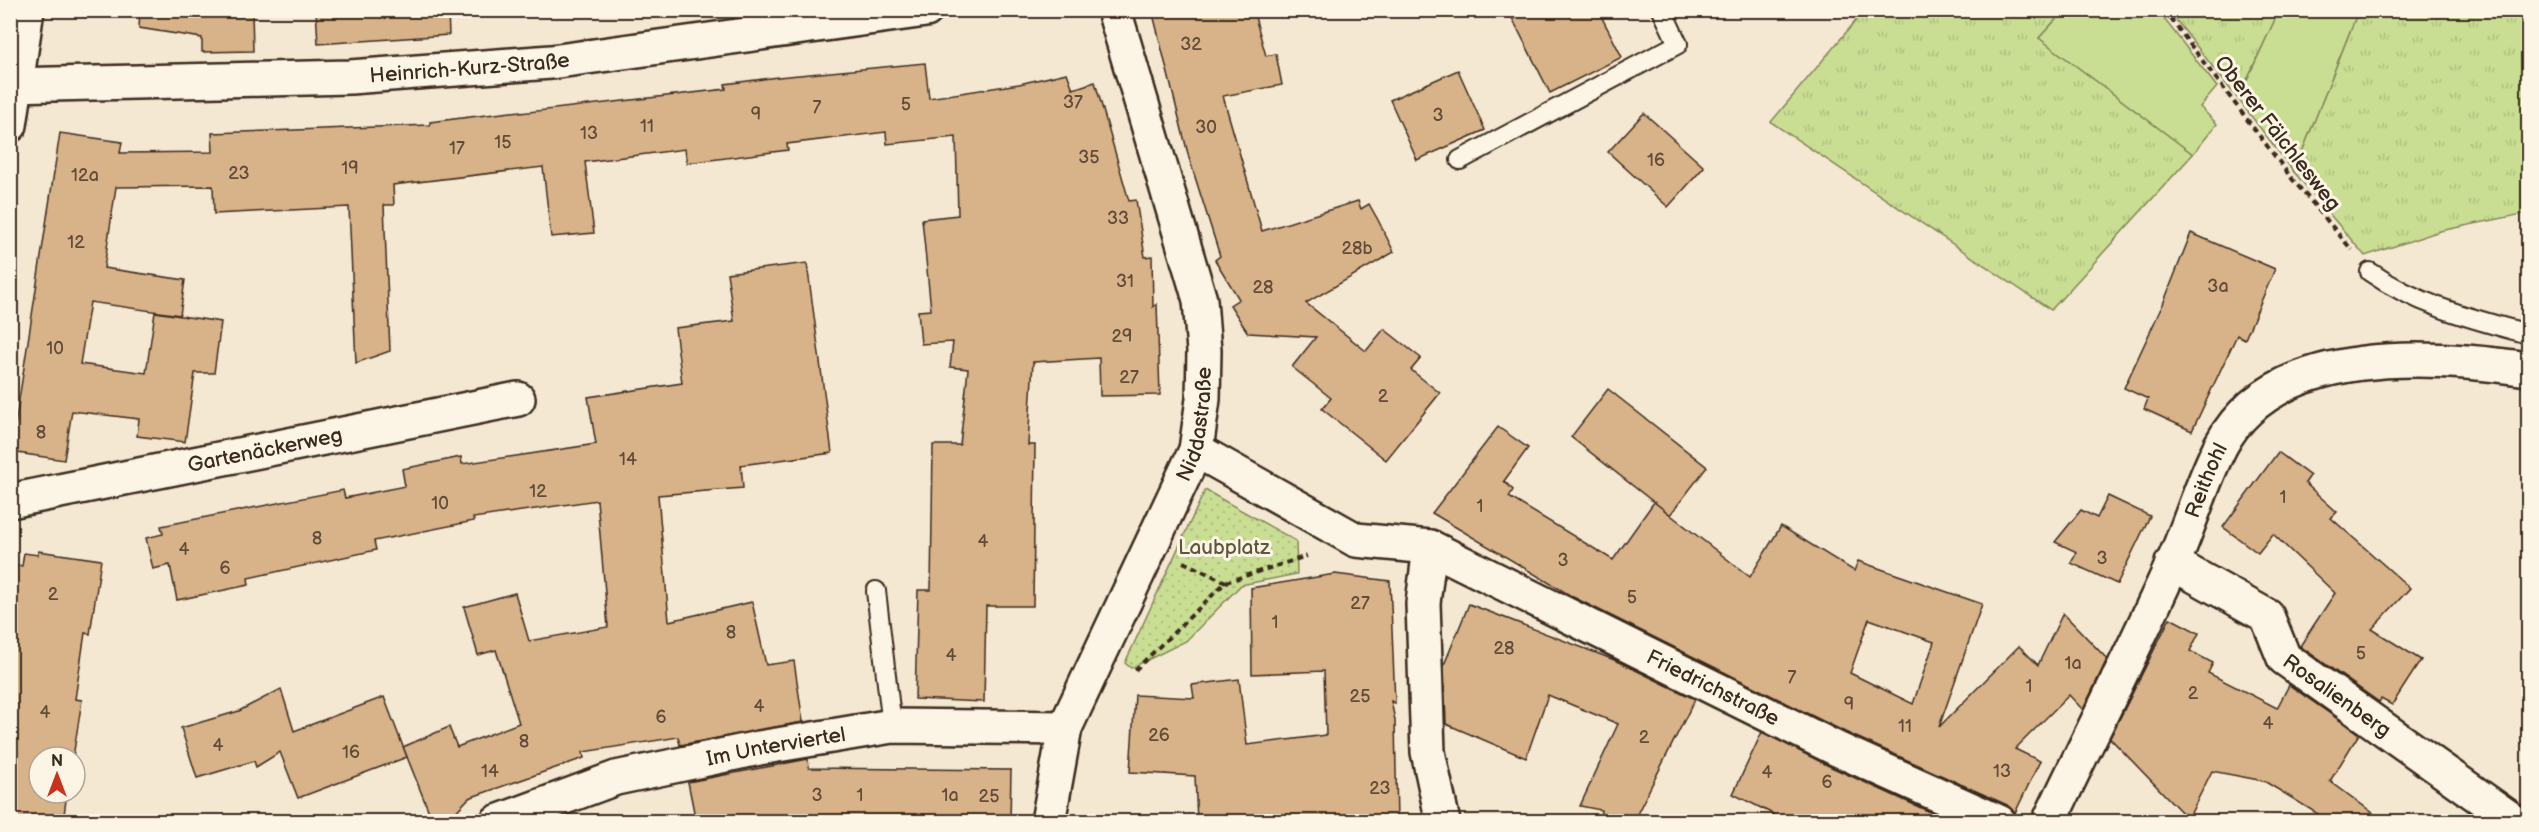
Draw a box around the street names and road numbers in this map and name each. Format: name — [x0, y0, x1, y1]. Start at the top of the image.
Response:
street label: Heinrich-Kurz-Straße — [369, 48, 571, 89]
street label: Oberer Fälchlesweg — [2209, 51, 2346, 216]
street label: Niddastraße — [1171, 367, 1217, 486]
street label: Gartenäckerweg — [185, 423, 345, 478]
street label: Reithohl — [2180, 439, 2233, 521]
street label: Friedrichstraße — [1642, 645, 1783, 731]
street label: Rosalienberg — [2278, 649, 2396, 743]
street label: Im Unterviertel — [704, 722, 847, 772]

